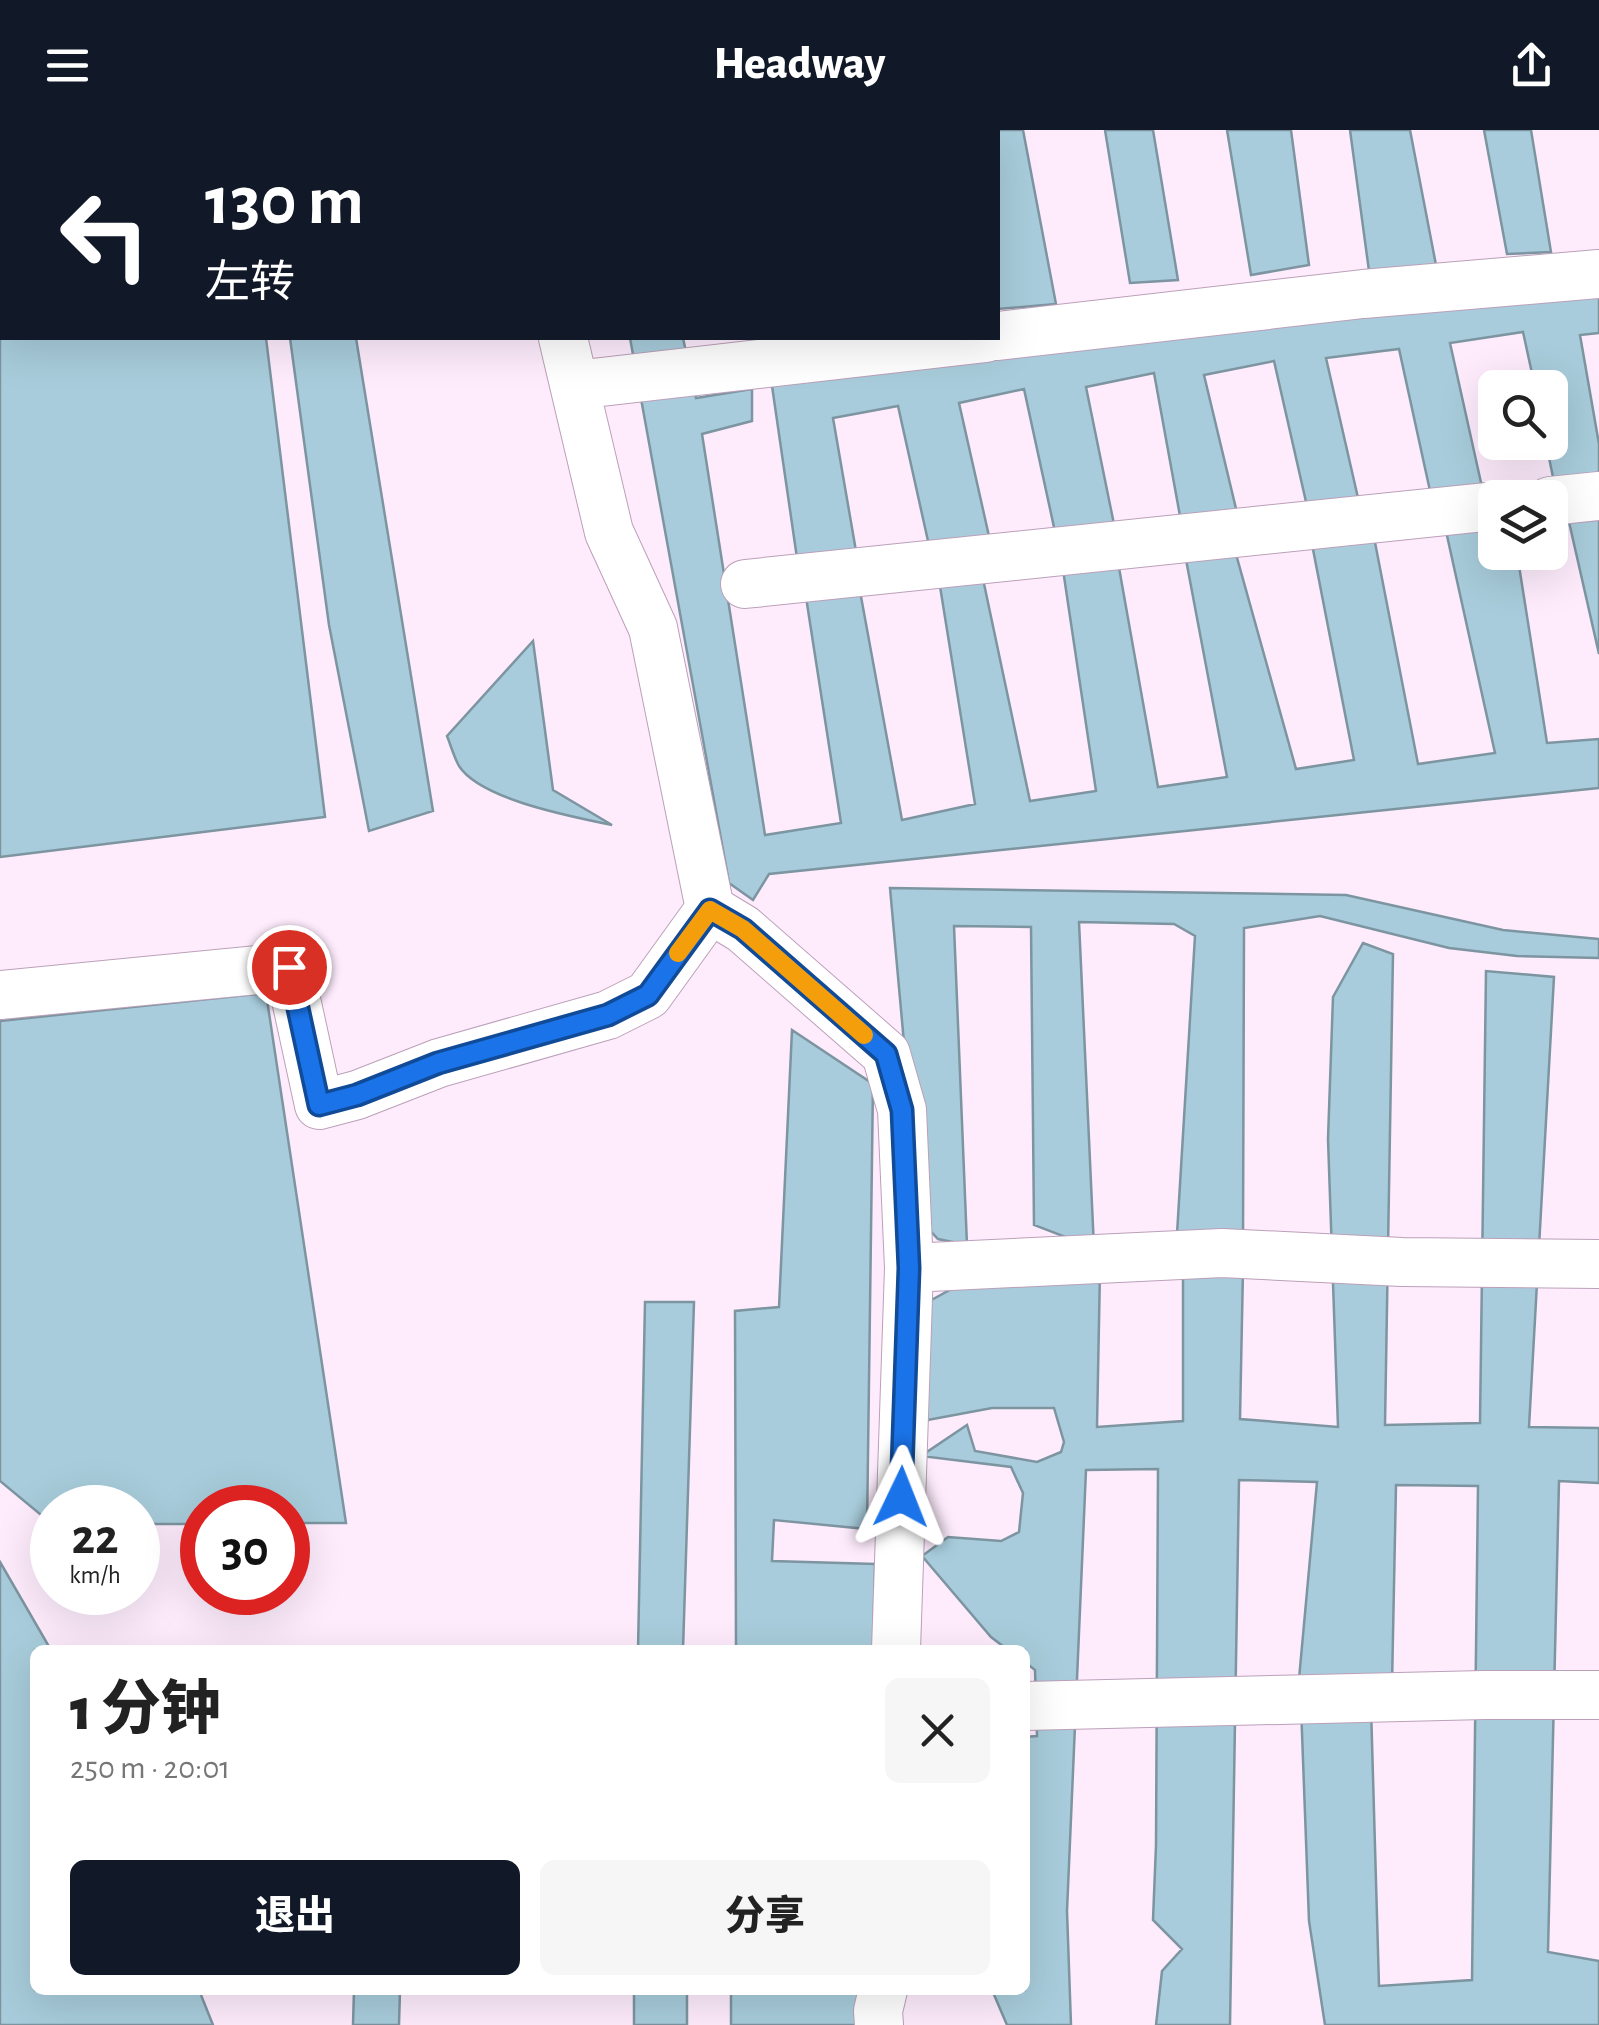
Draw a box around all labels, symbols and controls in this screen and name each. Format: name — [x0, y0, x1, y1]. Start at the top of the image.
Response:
icon: menu — [40, 38, 95, 93]
icon: share — [1504, 38, 1559, 93]
text: Headway — [714, 42, 885, 87]
text: 130 m — [205, 167, 364, 237]
icon: left — [40, 170, 170, 300]
text: 左转 — [205, 261, 295, 306]
map controls — [1478, 370, 1568, 570]
button: search — [1478, 370, 1568, 460]
button: layers — [1478, 480, 1568, 570]
pin — [247, 925, 332, 1010]
icon: arrive — [262, 940, 317, 995]
position arrow — [849, 1445, 953, 1549]
speed limit sign: 30 — [180, 1485, 310, 1615]
text: 22 — [71, 1513, 119, 1563]
text: km/h — [69, 1563, 121, 1588]
button: close — [885, 1678, 990, 1783]
text: 1 分钟 — [70, 1681, 221, 1741]
text: 250 m · 20:01 — [70, 1752, 230, 1784]
button: 退出 — [70, 1860, 520, 1975]
button: 分享 — [540, 1860, 990, 1975]

